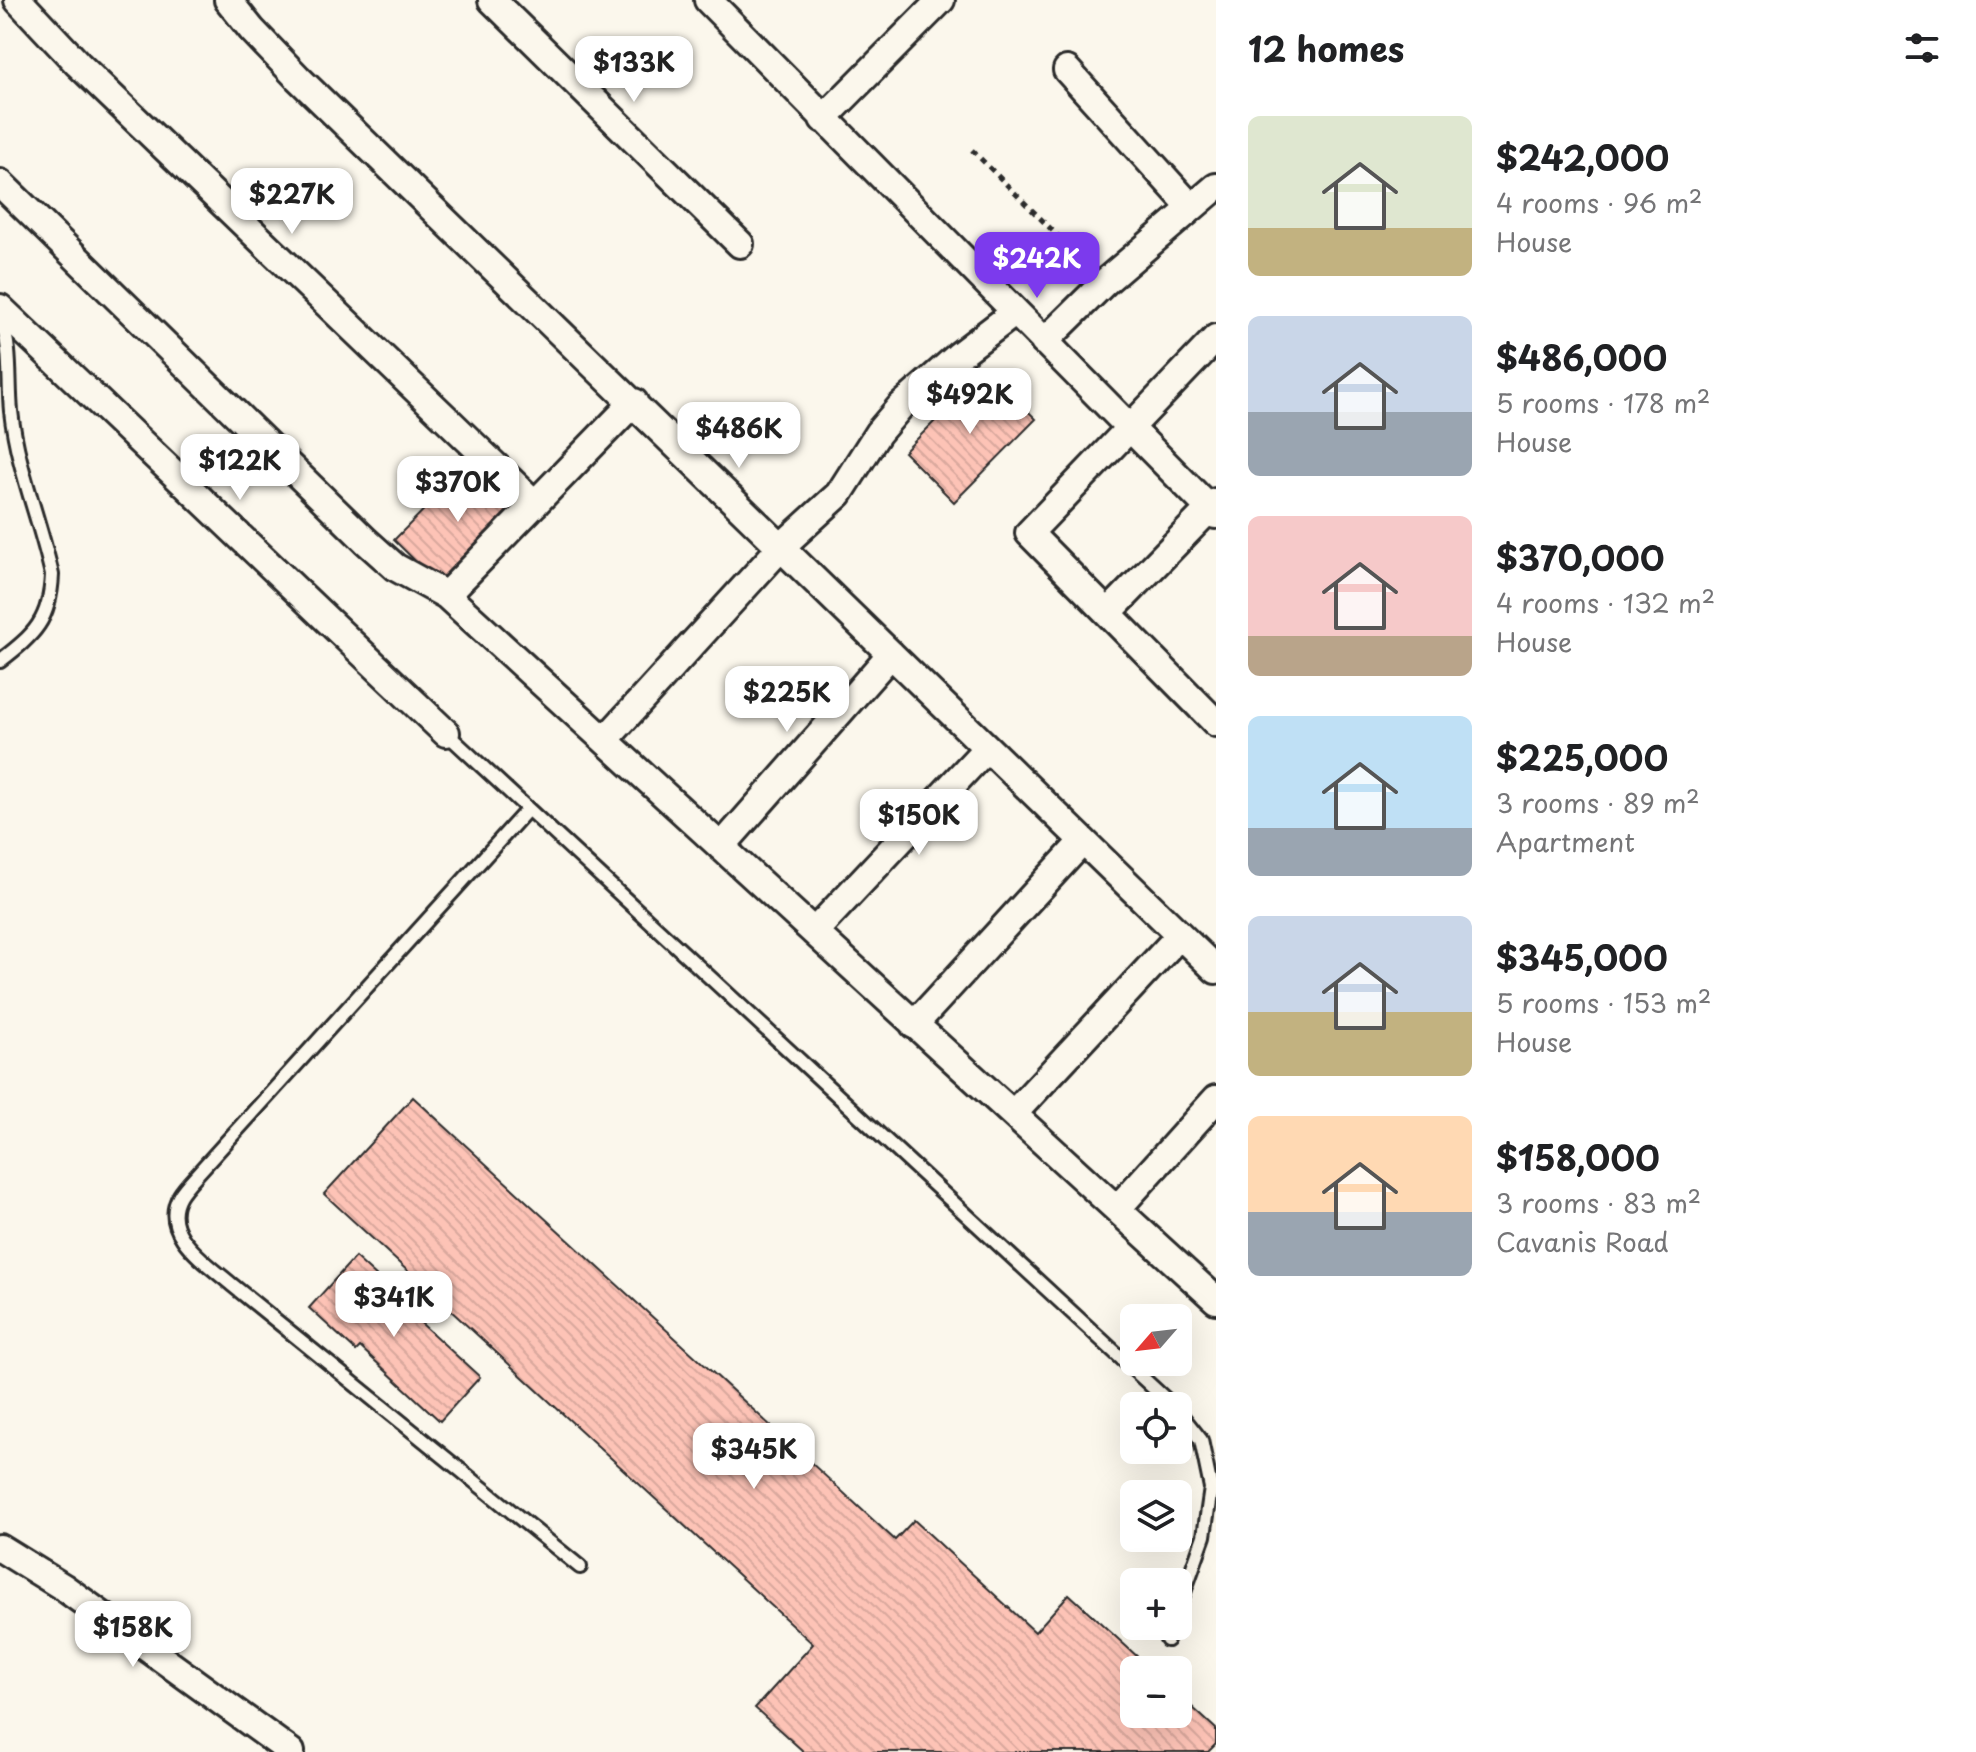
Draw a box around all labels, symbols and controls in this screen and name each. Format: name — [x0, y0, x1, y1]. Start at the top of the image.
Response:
text: 12 homes — [1248, 22, 1404, 74]
icon: filters — [1900, 26, 1944, 70]
pin: $133K — [578, 36, 690, 104]
text: $133K — [593, 42, 675, 81]
text: $242,000 — [1496, 131, 1669, 183]
icon: home — [1312, 148, 1408, 244]
pin: $227K — [236, 168, 348, 236]
text: $227K — [249, 174, 335, 213]
text: 4 rooms · 96 m² — [1496, 183, 1702, 222]
text: House — [1496, 222, 1572, 261]
pin: $242K — [981, 232, 1093, 300]
text: $242K — [993, 238, 1081, 277]
text: $486,000 — [1496, 331, 1667, 383]
icon: home — [1312, 348, 1408, 444]
pin: $492K — [914, 368, 1026, 436]
text: $492K — [926, 374, 1014, 413]
text: 5 rooms · 178 m² — [1496, 383, 1710, 422]
pin: $486K — [683, 402, 795, 470]
text: $486K — [695, 408, 783, 447]
text: House — [1496, 422, 1572, 461]
pin: $122K — [184, 434, 296, 502]
text: $122K — [199, 440, 281, 479]
pin: $370K — [402, 456, 514, 524]
text: $370K — [415, 462, 501, 501]
text: $370,000 — [1496, 531, 1665, 583]
icon: home — [1312, 548, 1408, 644]
text: 4 rooms · 132 m² — [1496, 583, 1715, 622]
text: House — [1496, 622, 1572, 661]
pin: $225K — [731, 666, 843, 734]
text: $225K — [743, 672, 831, 711]
text: $225,000 — [1496, 731, 1668, 783]
icon: home — [1312, 748, 1408, 844]
text: 3 rooms · 89 m² — [1496, 783, 1700, 822]
pin: $150K — [863, 789, 975, 857]
text: $150K — [878, 795, 960, 834]
text: Apartment — [1496, 822, 1635, 861]
text: $345,000 — [1496, 931, 1668, 983]
icon: home — [1312, 948, 1408, 1044]
text: 5 rooms · 153 m² — [1496, 983, 1711, 1022]
text: House — [1496, 1022, 1572, 1061]
text: $158,000 — [1496, 1131, 1660, 1183]
icon: home — [1312, 1148, 1408, 1244]
text: 3 rooms · 83 m² — [1496, 1183, 1701, 1222]
text: Cavanis Road — [1496, 1222, 1669, 1261]
pin: $341K — [338, 1271, 450, 1339]
text: $341K — [353, 1277, 435, 1316]
north arrow — [1120, 1304, 1192, 1376]
map controls — [1120, 1304, 1192, 1728]
button: locate — [1120, 1392, 1192, 1464]
pin: $345K — [698, 1423, 810, 1491]
text: $345K — [711, 1429, 797, 1468]
button: layers — [1120, 1480, 1192, 1552]
button: + — [1120, 1568, 1192, 1640]
pin: $158K — [77, 1601, 189, 1669]
text: $158K — [93, 1607, 173, 1646]
button: − — [1120, 1656, 1192, 1728]

